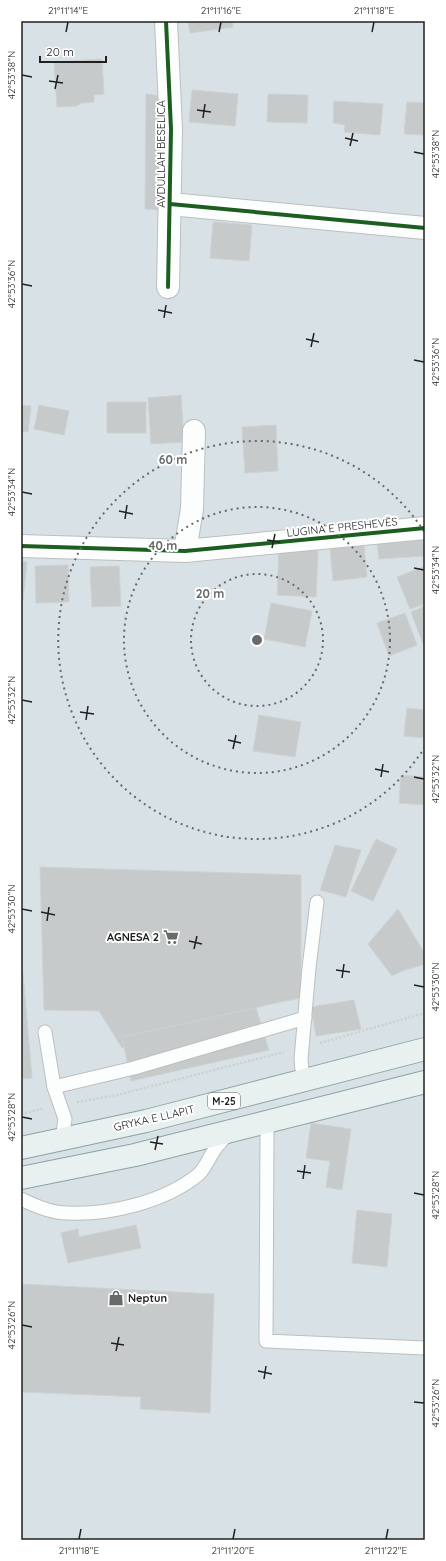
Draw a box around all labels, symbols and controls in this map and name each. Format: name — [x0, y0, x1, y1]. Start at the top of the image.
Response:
text: 21°11'14"E — [48, 4, 88, 17]
text: 21°11'16"E — [201, 4, 242, 17]
text: 21°11'18"E — [354, 4, 395, 17]
scale bar — [40, 38, 106, 64]
text: 20 m — [46, 44, 74, 59]
text: 42°53'38"N — [5, 51, 18, 99]
street label: AVDULLAH BESELICA — [154, 100, 168, 208]
text: 42°53'38"N — [429, 130, 442, 178]
text: 42°53'36"N — [5, 260, 18, 308]
text: 42°53'36"N — [429, 338, 442, 386]
text: 60 m — [159, 452, 187, 467]
text: 42°53'34"N — [5, 468, 18, 516]
street label: LUGINA E PRESHEVËS — [286, 514, 398, 540]
text: 40 m — [149, 538, 177, 553]
text: 42°53'34"N — [429, 546, 442, 594]
text: 20 m — [196, 586, 224, 601]
centre of rings — [250, 633, 264, 647]
text: 42°53'32"N — [5, 676, 18, 724]
text: 42°53'32"N — [429, 755, 442, 803]
text: 42°53'30"N — [5, 884, 18, 934]
supermarket icon: AGNESA 2 — [162, 928, 180, 946]
place label: AGNESA 2 — [107, 930, 159, 944]
text: 42°53'30"N — [429, 962, 442, 1012]
text: 42°53'28"N — [5, 1093, 18, 1141]
road number: M-25 — [208, 1093, 240, 1109]
street label: GRYKA E LLAPIT — [112, 1102, 196, 1134]
text: 42°53'28"N — [429, 1171, 442, 1219]
shop icon: Neptun — [107, 1289, 125, 1307]
place label: Neptun — [128, 1291, 167, 1305]
text: 42°53'26"N — [5, 1301, 18, 1349]
text: 42°53'26"N — [429, 1379, 442, 1427]
text: 21°11'18"E — [59, 1544, 100, 1557]
text: 21°11'20"E — [212, 1544, 255, 1557]
text: 21°11'22"E — [365, 1544, 408, 1557]

